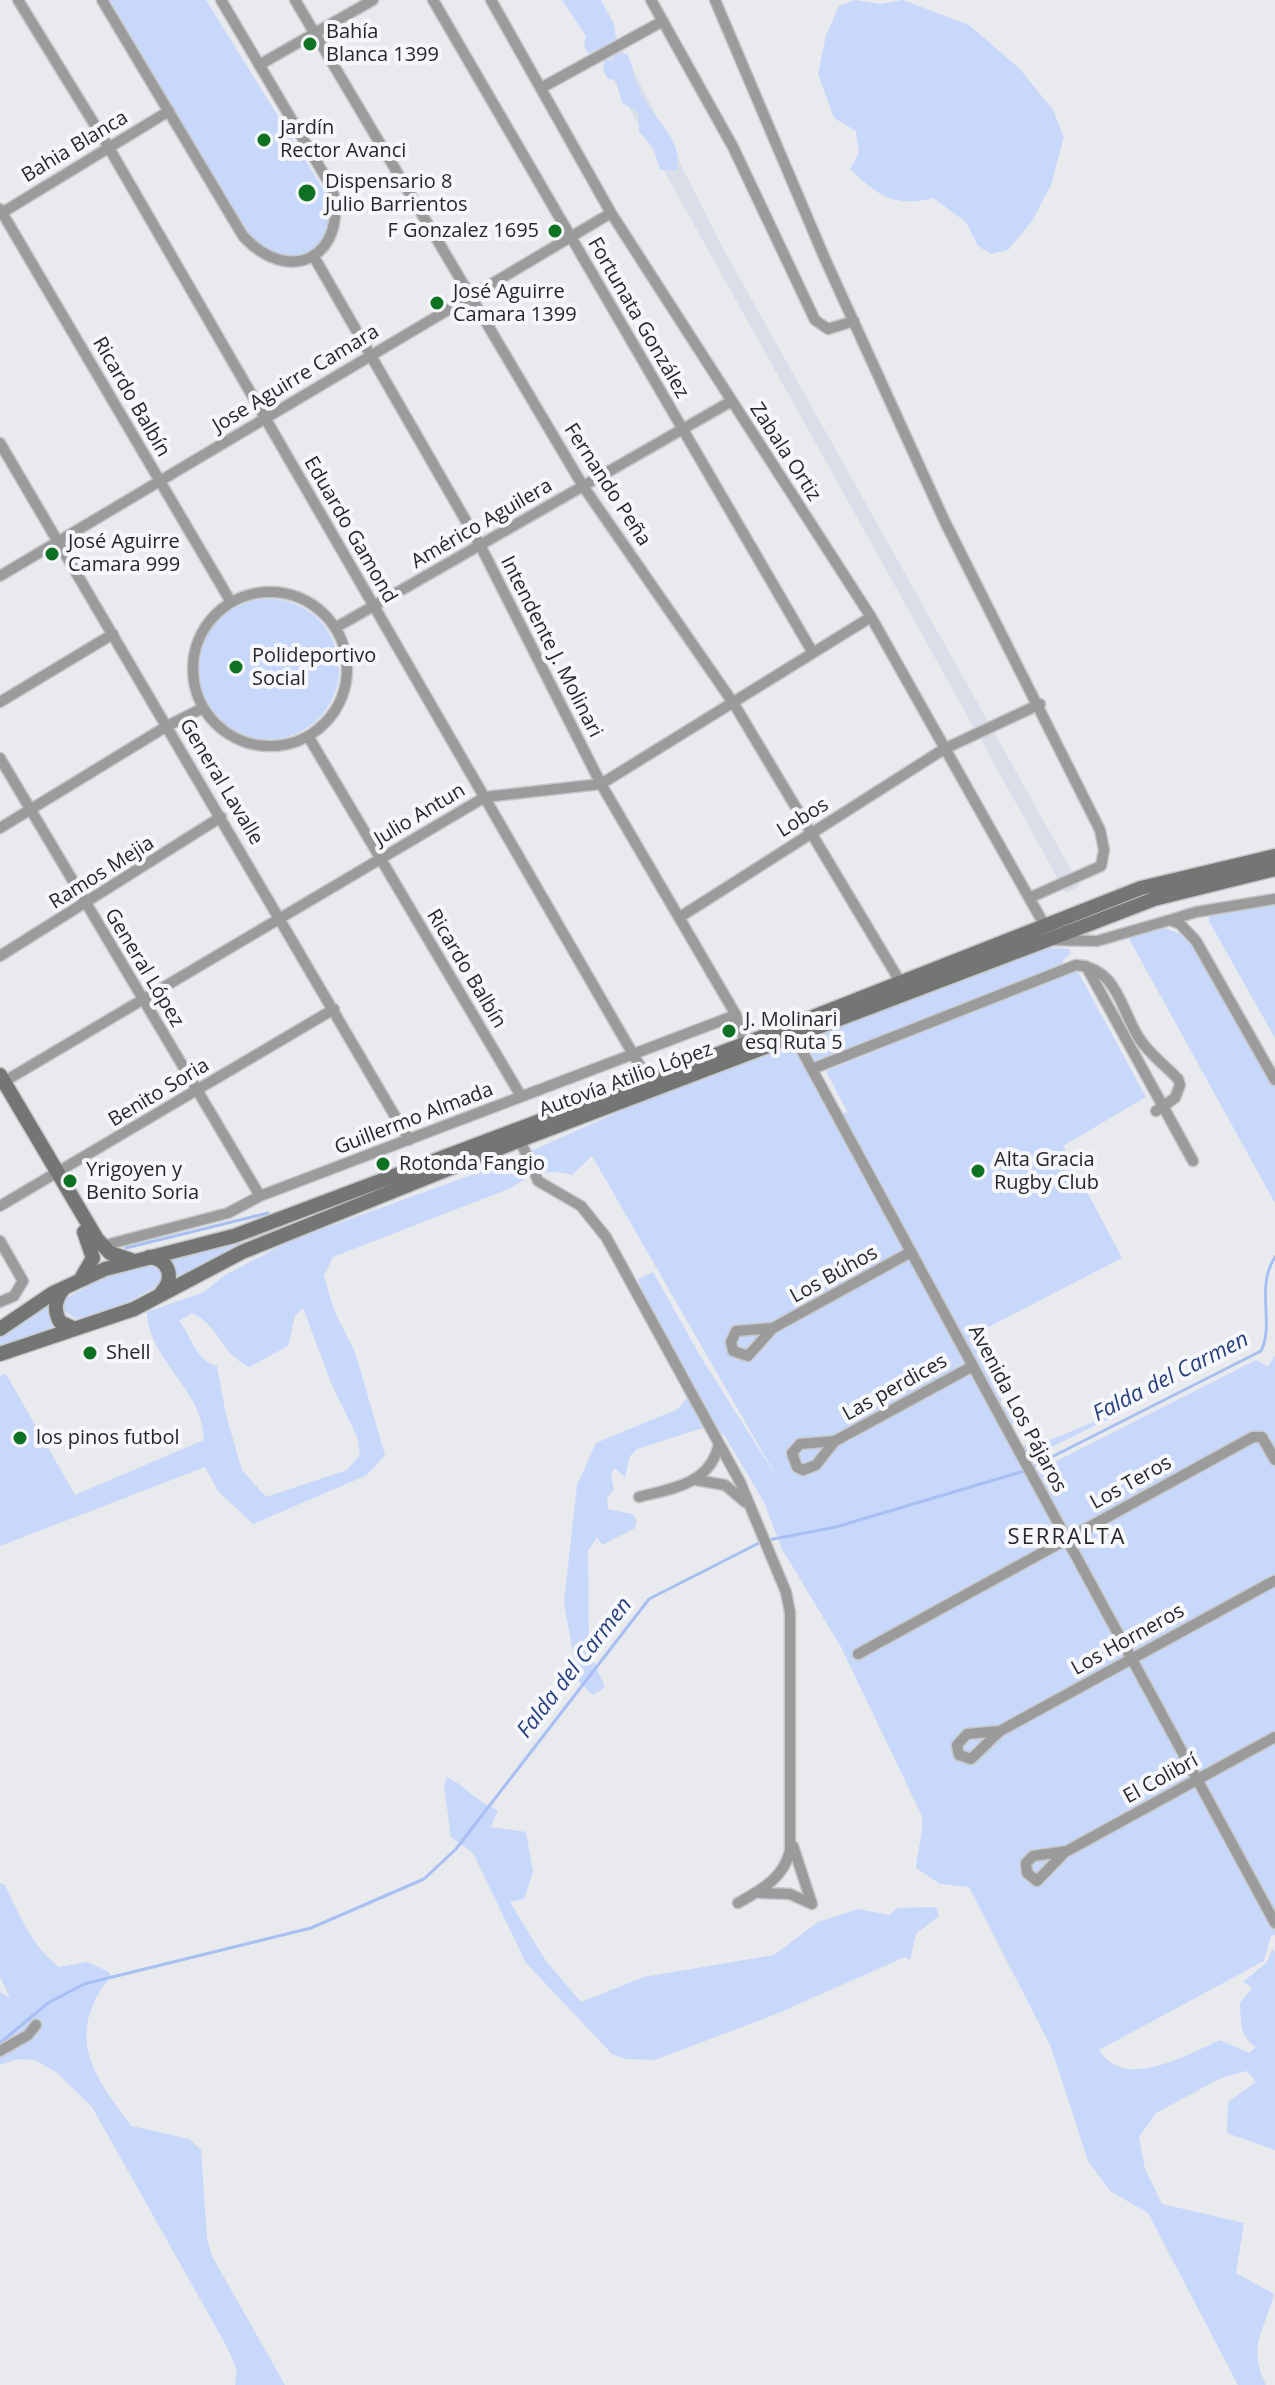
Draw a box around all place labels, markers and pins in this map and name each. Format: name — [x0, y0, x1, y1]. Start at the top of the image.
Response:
place label: Bahía Blanca 1399 — [326, 20, 439, 67]
marker: Bahía Blanca 1399 — [301, 35, 319, 53]
place label: Jardín Rector Avanci — [280, 116, 406, 163]
marker: Jardín Rector Avanci — [255, 131, 273, 149]
place label: Dispensario 8 Julio Barrientos — [325, 170, 468, 217]
marker: Dispensario 8 Julio Barrientos — [296, 182, 318, 204]
place label: F Gonzalez 1695 — [388, 219, 539, 243]
marker: F Gonzalez 1695 — [546, 222, 564, 240]
place label: José Aguirre Camara 1399 — [453, 280, 577, 327]
marker: José Aguirre Camara 1399 — [428, 294, 446, 312]
place label: José Aguirre Camara 999 — [68, 530, 180, 577]
marker: José Aguirre Camara 999 — [43, 545, 61, 563]
place label: Polideportivo Social — [252, 644, 376, 691]
marker: Polideportivo Social — [227, 658, 245, 676]
place label: J. Molinari esq Ruta 5 — [745, 1008, 843, 1055]
marker: J. Molinari esq Ruta 5 — [720, 1022, 738, 1040]
place label: Alta Gracia Rugby Club — [994, 1148, 1099, 1195]
place label: Rotonda Fangio — [399, 1152, 545, 1176]
marker: Rotonda Fangio — [374, 1155, 392, 1173]
place label: Yrigoyen y Benito Soria — [86, 1158, 199, 1205]
marker: Alta Gracia Rugby Club — [969, 1162, 987, 1180]
marker: Yrigoyen y Benito Soria — [61, 1172, 79, 1190]
place label: Shell — [106, 1341, 151, 1365]
marker: Shell — [81, 1344, 99, 1362]
place label: los pinos futbol — [36, 1426, 180, 1450]
marker: los pinos futbol — [11, 1429, 29, 1447]

